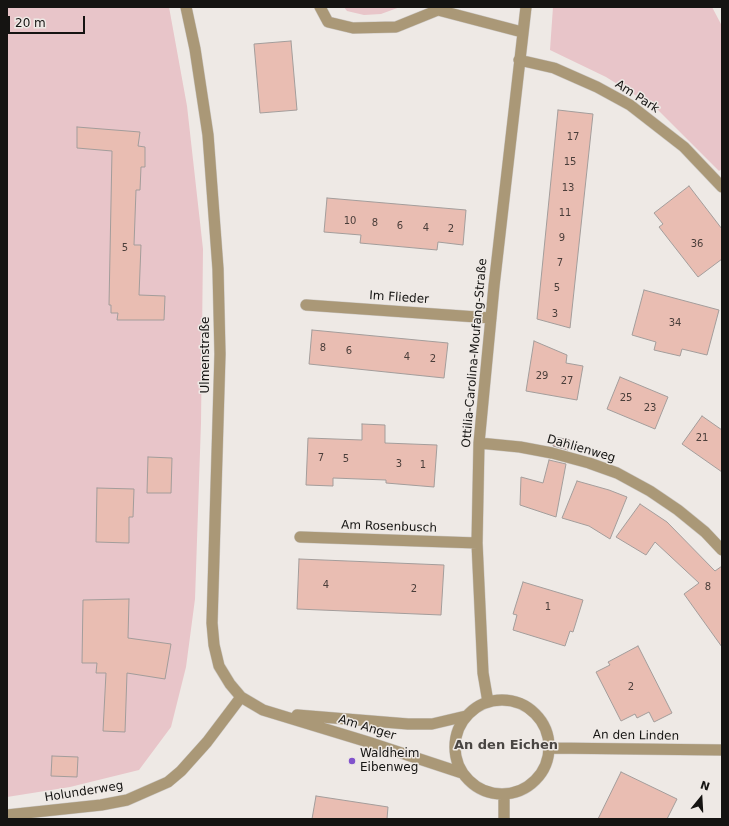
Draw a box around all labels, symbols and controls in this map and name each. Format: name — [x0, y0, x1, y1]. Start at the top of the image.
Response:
scale bar — [10, 8, 87, 34]
text: 20 m — [15, 16, 46, 30]
street label: Am Park — [612, 77, 662, 117]
house number: 17 — [567, 131, 579, 143]
house number: 15 — [564, 156, 576, 168]
house number: 13 — [562, 182, 574, 194]
house number: 11 — [559, 207, 571, 219]
house number: 10 — [344, 215, 356, 227]
house number: 8 — [372, 217, 378, 229]
house number: 6 — [397, 220, 403, 232]
house number: 4 — [423, 222, 429, 234]
house number: 2 — [448, 223, 454, 235]
house number: 9 — [559, 232, 565, 244]
house number: 36 — [691, 238, 703, 250]
house number: 5 — [122, 242, 128, 254]
house number: 7 — [557, 257, 563, 269]
street label: Ottilia-Carolina-Moufang-Straße — [460, 258, 490, 448]
house number: 5 — [554, 282, 560, 294]
street label: Im Flieder — [369, 289, 429, 307]
house number: 3 — [552, 308, 558, 320]
street label: Ulmenstraße — [199, 317, 213, 393]
house number: 34 — [669, 317, 681, 329]
house number: 8 — [320, 342, 326, 354]
house number: 6 — [346, 345, 352, 357]
house number: 4 — [404, 351, 410, 363]
house number: 2 — [430, 353, 436, 365]
house number: 29 — [536, 370, 548, 382]
house number: 27 — [561, 375, 573, 387]
house number: 25 — [620, 392, 632, 404]
house number: 23 — [644, 402, 656, 414]
street label: Dahlienweg — [545, 432, 617, 466]
house number: 21 — [696, 432, 708, 444]
house number: 7 — [318, 452, 324, 464]
house number: 5 — [343, 453, 349, 465]
house number: 3 — [396, 458, 402, 470]
house number: 1 — [420, 459, 426, 471]
street label: Am Rosenbusch — [341, 518, 437, 536]
house number: 4 — [323, 579, 329, 591]
house number: 8 — [705, 581, 711, 593]
house number: 2 — [411, 583, 417, 595]
house number: 1 — [545, 601, 551, 613]
house number: 2 — [628, 681, 634, 693]
street label: Am Anger — [336, 712, 398, 744]
street label: An den Linden — [593, 728, 679, 744]
district label: An den Eichen — [454, 738, 558, 754]
place label: Waldheim Eibenweg — [360, 747, 419, 775]
marker: Waldheim Eibenweg — [347, 756, 357, 766]
north arrow — [681, 778, 721, 818]
street label: Holunderweg — [44, 779, 124, 805]
text: N — [698, 779, 711, 794]

